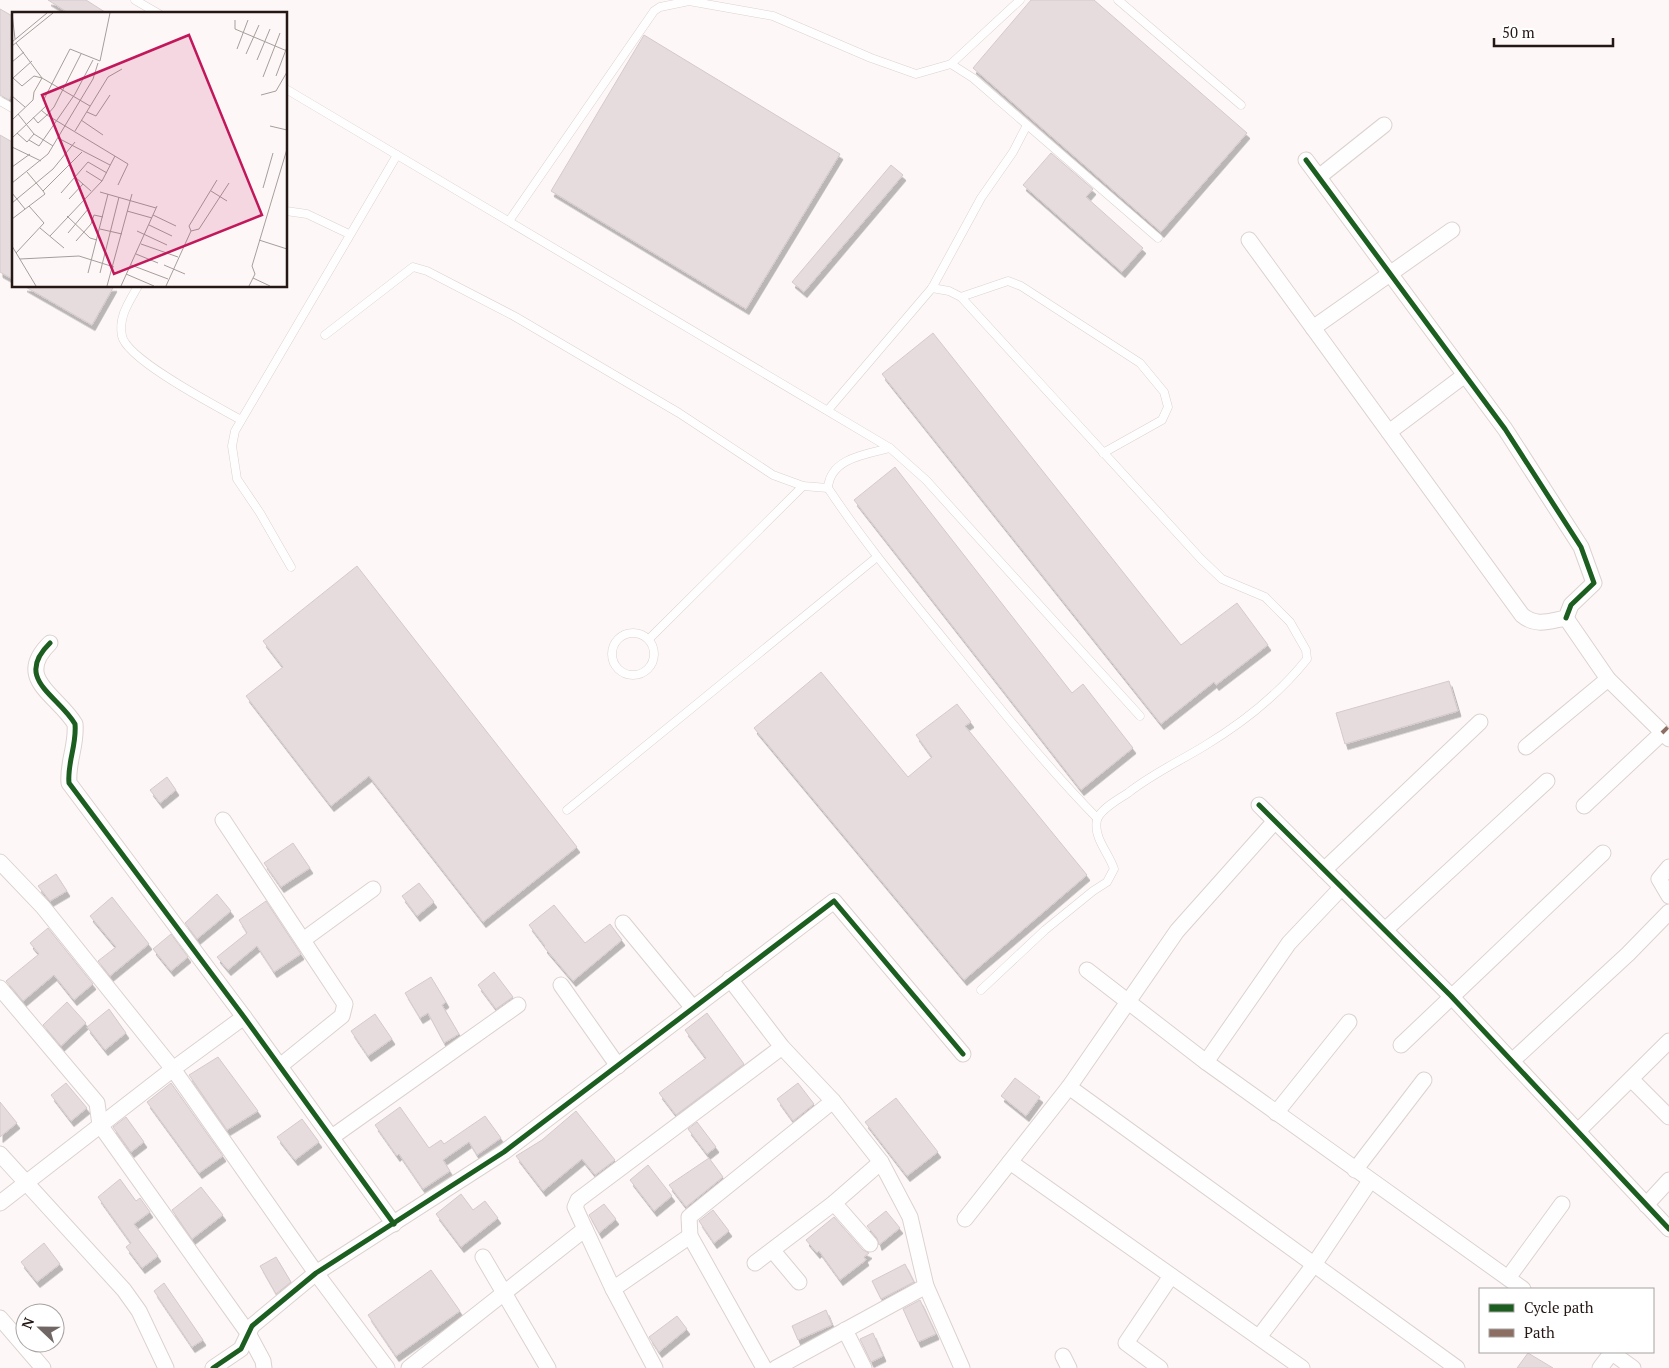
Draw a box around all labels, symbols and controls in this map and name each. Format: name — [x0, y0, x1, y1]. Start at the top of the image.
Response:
inset map — [12, 12, 288, 288]
scale bar — [1494, 15, 1613, 47]
text: 50 m — [1502, 22, 1535, 42]
legend — [1479, 1288, 1654, 1353]
text: Cycle path — [1524, 1297, 1594, 1317]
north arrow — [15, 1303, 65, 1353]
text: N — [17, 1314, 38, 1331]
text: Path — [1524, 1322, 1555, 1342]

